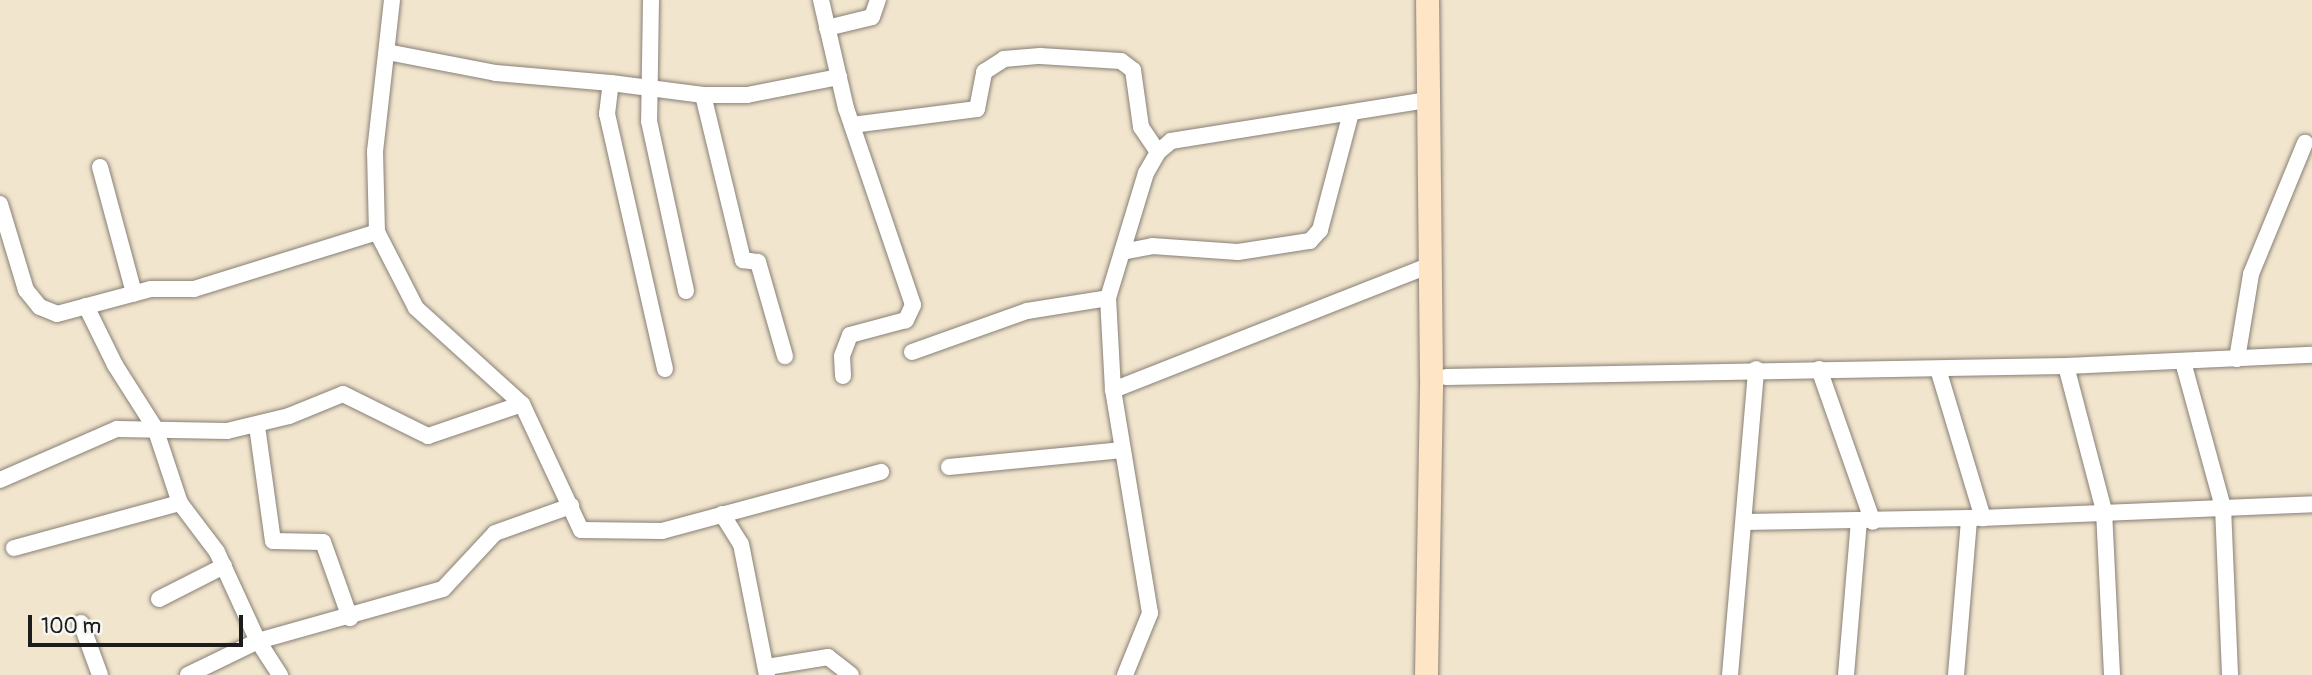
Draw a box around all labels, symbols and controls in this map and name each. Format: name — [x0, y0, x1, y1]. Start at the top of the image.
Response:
scale bar — [32, 602, 247, 646]
text: 100 m — [41, 613, 101, 640]

